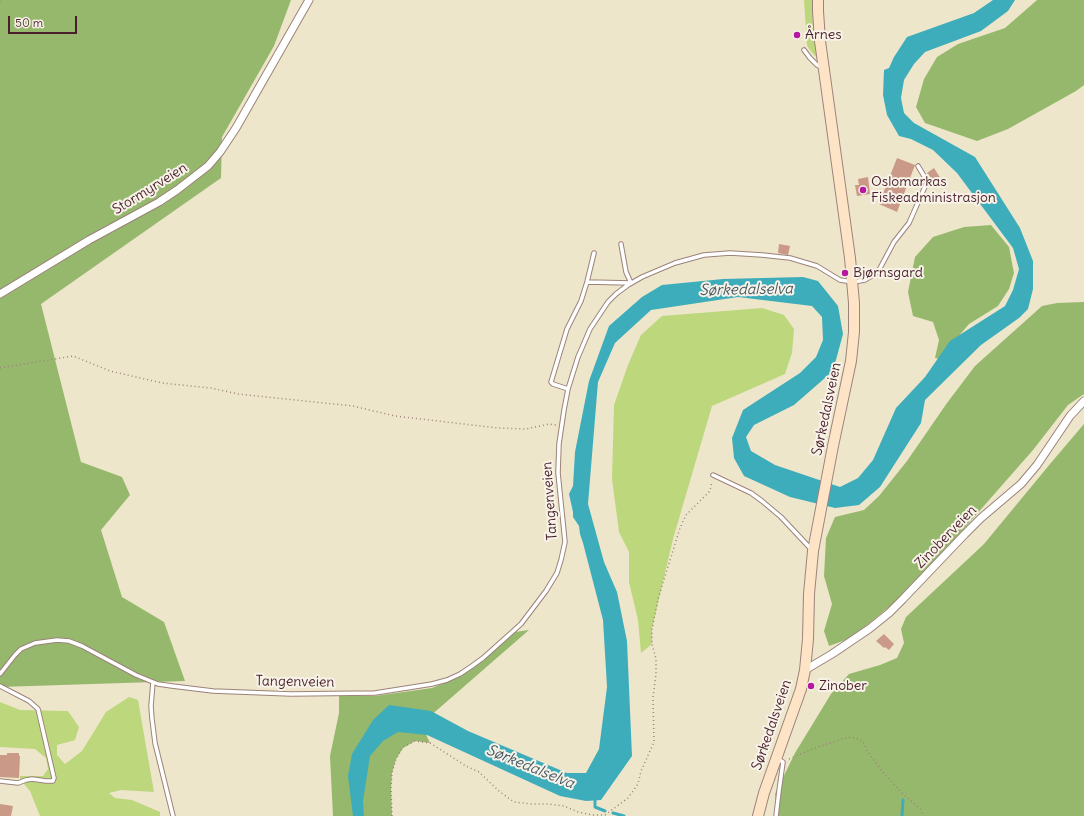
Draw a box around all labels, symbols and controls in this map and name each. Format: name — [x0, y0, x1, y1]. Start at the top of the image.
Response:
scale bar — [10, 8, 79, 34]
text: 50 m — [15, 15, 43, 30]
place label: Årnes — [805, 27, 842, 43]
marker: Årnes — [792, 30, 802, 40]
street label: Stormyrveien — [110, 159, 190, 219]
place label: Oslomarkas Fiskeadministrasjon — [871, 174, 996, 206]
marker: Oslomarkas Fiskeadministrasjon — [858, 185, 868, 195]
place label: Bjørnsgard — [853, 265, 923, 281]
marker: Bjørnsgard — [840, 268, 850, 278]
water label: Sørkedalselva — [699, 280, 793, 300]
street label: Sørkedalsveien — [809, 361, 845, 457]
street label: Tangenveien — [539, 461, 561, 541]
street label: Zinoberveien — [912, 502, 980, 572]
street label: Tangenveien — [255, 673, 335, 691]
street label: Sørkedalsveien — [749, 677, 795, 773]
place label: Zinober — [819, 678, 867, 694]
marker: Zinober — [806, 681, 816, 691]
water label: Sørkedalselva — [483, 741, 577, 793]

